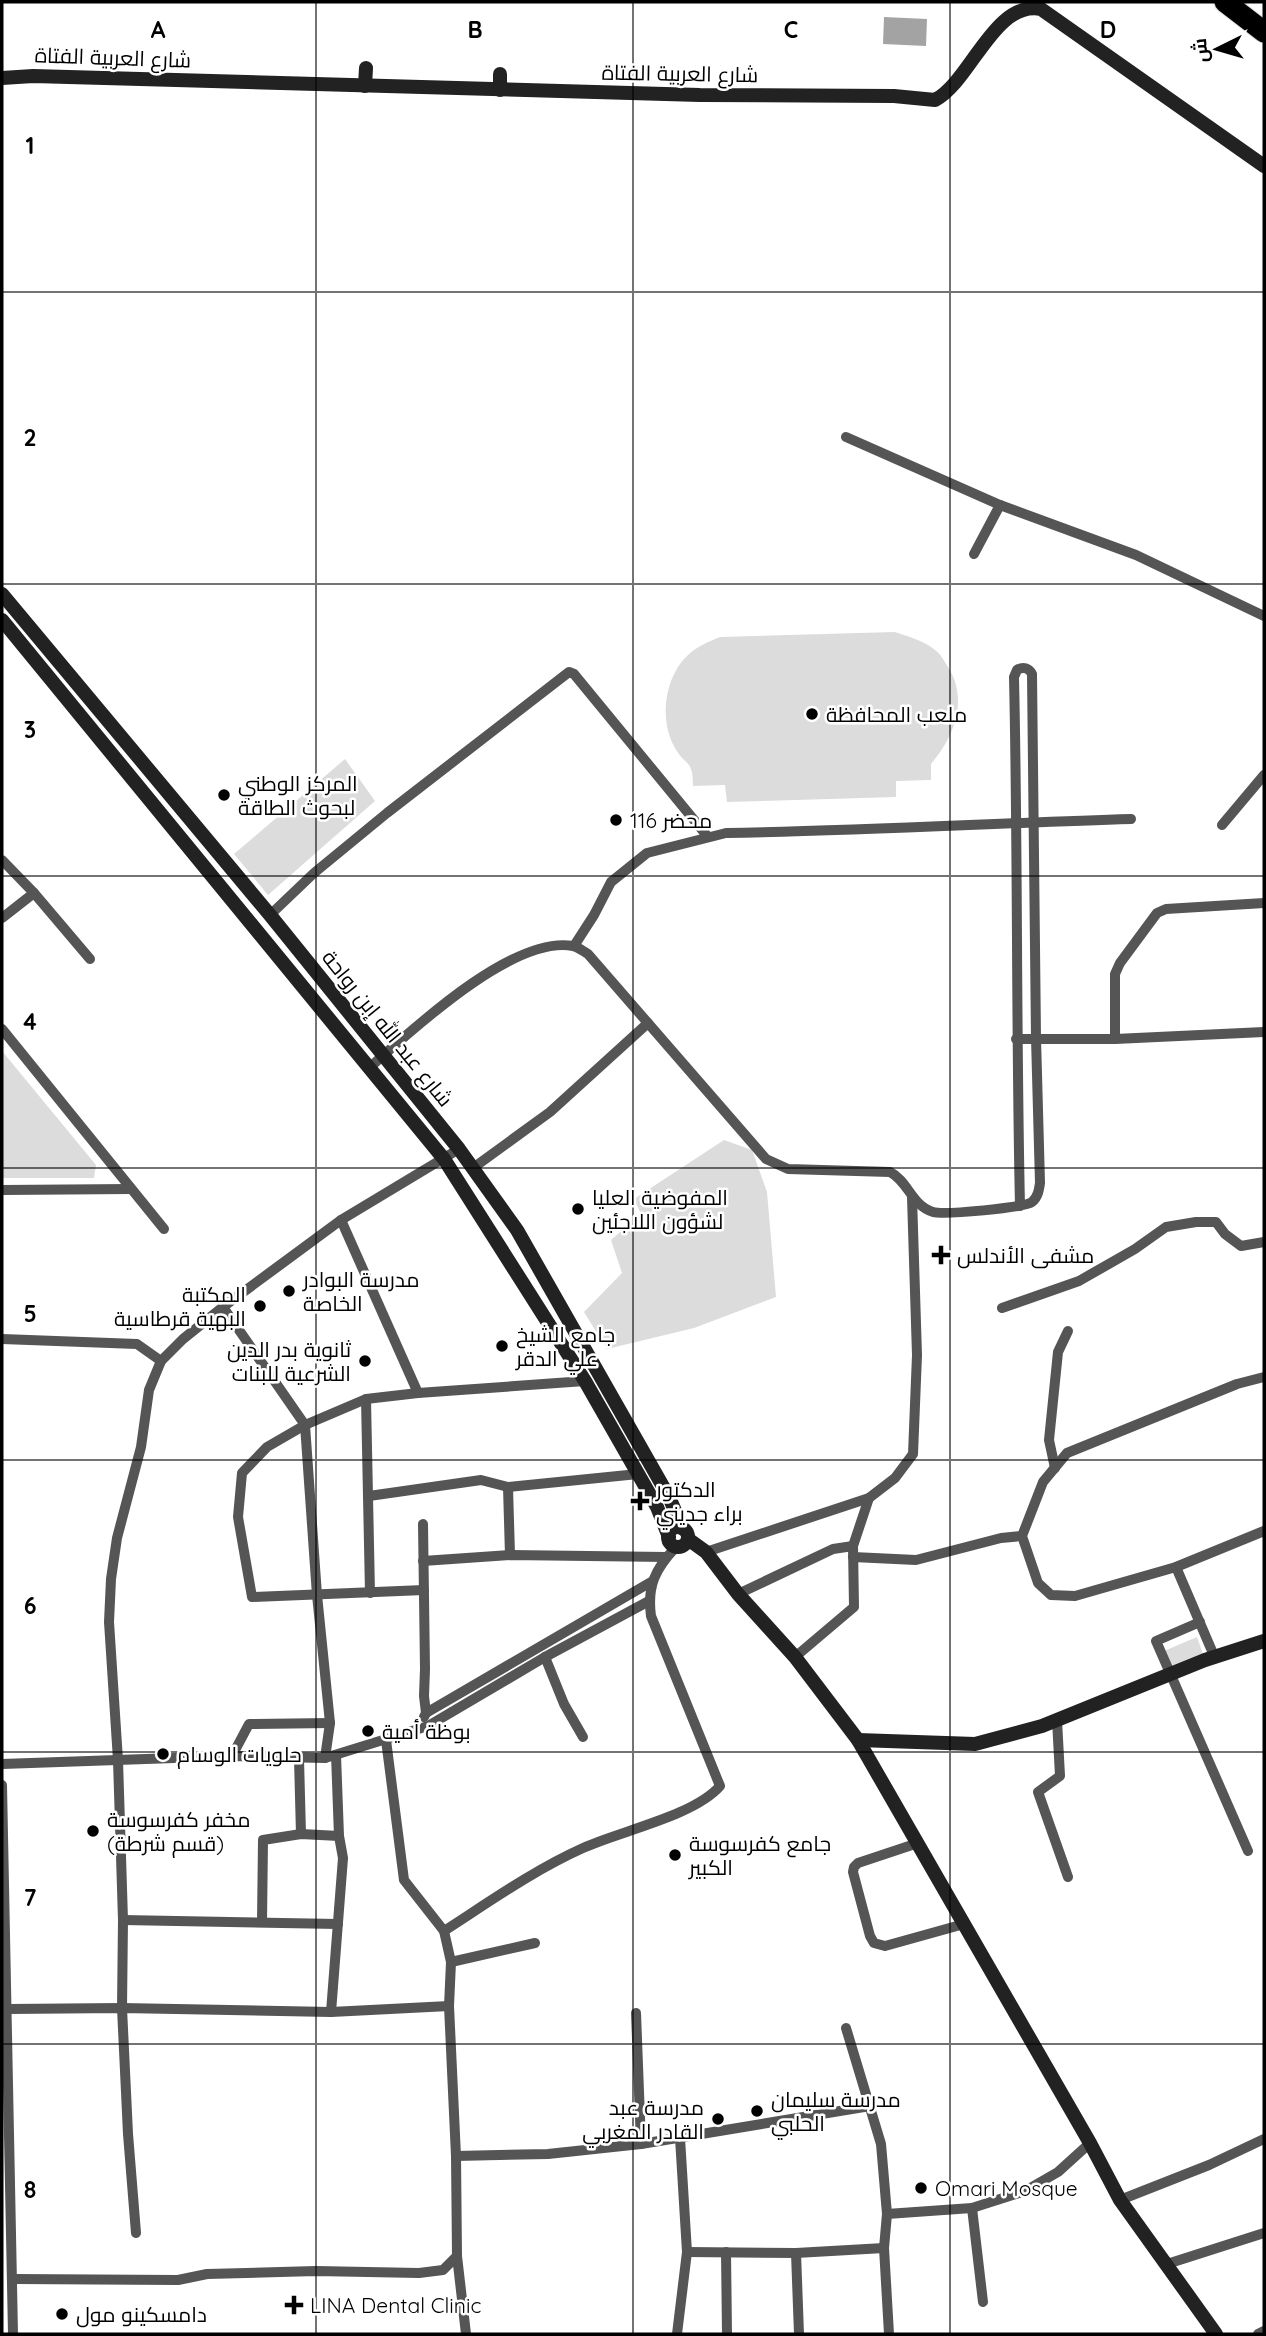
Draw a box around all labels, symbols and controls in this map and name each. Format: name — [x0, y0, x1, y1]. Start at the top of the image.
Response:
north arrow — [1182, 14, 1252, 84]
text: A — [151, 15, 166, 44]
text: B — [467, 15, 483, 44]
text: C — [784, 15, 798, 44]
text: D — [1100, 15, 1116, 44]
text: ش — [1187, 37, 1213, 64]
street label: شارع العربية الفتاة — [34, 41, 192, 75]
street label: شارع العربية الفتاة — [601, 59, 759, 89]
text: 1 — [26, 131, 34, 160]
text: 2 — [23, 423, 37, 452]
place label: ملعب المحافظة — [826, 701, 967, 727]
marker: ملعب المحافظة — [804, 706, 820, 722]
text: 3 — [24, 715, 36, 744]
place label: المركز الوطني لبحوث الطاقة — [238, 770, 358, 820]
marker: المركز الوطني لبحوث الطاقة — [216, 787, 232, 803]
place label: محضر 116 — [630, 807, 712, 833]
marker: محضر 116 — [608, 812, 624, 828]
street label: شارع عبد الله إبن رواحة — [315, 945, 459, 1113]
text: 4 — [23, 1007, 37, 1036]
place label: المفوضية العليا لشؤون اللاجئين — [592, 1184, 728, 1235]
marker: المفوضية العليا لشؤون اللاجئين — [570, 1201, 586, 1217]
place label: مشفى الأندلس — [957, 1242, 1094, 1269]
marker: مشفى الأندلس — [931, 1245, 951, 1265]
place label: مدرسة البوادر الخاصة — [302, 1266, 420, 1316]
place label: المكتبة البهية قرطاسية — [114, 1281, 246, 1332]
marker: مدرسة البوادر الخاصة — [281, 1283, 297, 1299]
marker: المكتبة البهية قرطاسية — [252, 1298, 268, 1314]
text: 5 — [23, 1299, 37, 1328]
place label: جامع الشيخ علي الدقر — [515, 1321, 615, 1375]
place label: ثانوية بدر الدين الشرعية للبنات — [227, 1336, 351, 1386]
marker: جامع الشيخ علي الدقر — [494, 1338, 510, 1354]
marker: ثانوية بدر الدين الشرعية للبنات — [357, 1353, 373, 1369]
place label: الدكتور براء جديني — [655, 1476, 743, 1530]
marker: الدكتور براء جديني — [630, 1491, 650, 1511]
text: 6 — [24, 1591, 36, 1620]
place label: بوظة أمية — [382, 1718, 471, 1744]
marker: بوظة أمية — [360, 1723, 376, 1739]
place label: حلويات الوسام — [177, 1741, 302, 1769]
marker: حلويات الوسام — [155, 1746, 171, 1762]
place label: مخفر كفرسوسة (قسم شرطة) — [107, 1806, 250, 1858]
marker: مخفر كفرسوسة (قسم شرطة) — [85, 1823, 101, 1839]
place label: جامع كفرسوسة الكبير — [688, 1830, 831, 1880]
marker: جامع كفرسوسة الكبير — [667, 1847, 683, 1863]
text: 7 — [24, 1883, 37, 1912]
place label: مدرسة سليمان الحلبي — [771, 2086, 901, 2140]
place label: مدرسة عبد القادر المغربي — [582, 2094, 704, 2148]
marker: مدرسة سليمان الحلبي — [749, 2103, 765, 2119]
marker: مدرسة عبد القادر المغربي — [710, 2111, 726, 2127]
text: 8 — [24, 2175, 36, 2204]
place label: Omari Mosque — [935, 2175, 1078, 2201]
marker: Omari Mosque — [913, 2180, 929, 2196]
place label: LINA Dental Clinic — [310, 2292, 481, 2318]
marker: LINA Dental Clinic — [284, 2295, 304, 2315]
place label: دامسكينو مول — [76, 2301, 207, 2328]
marker: دامسكينو مول — [54, 2306, 70, 2322]

